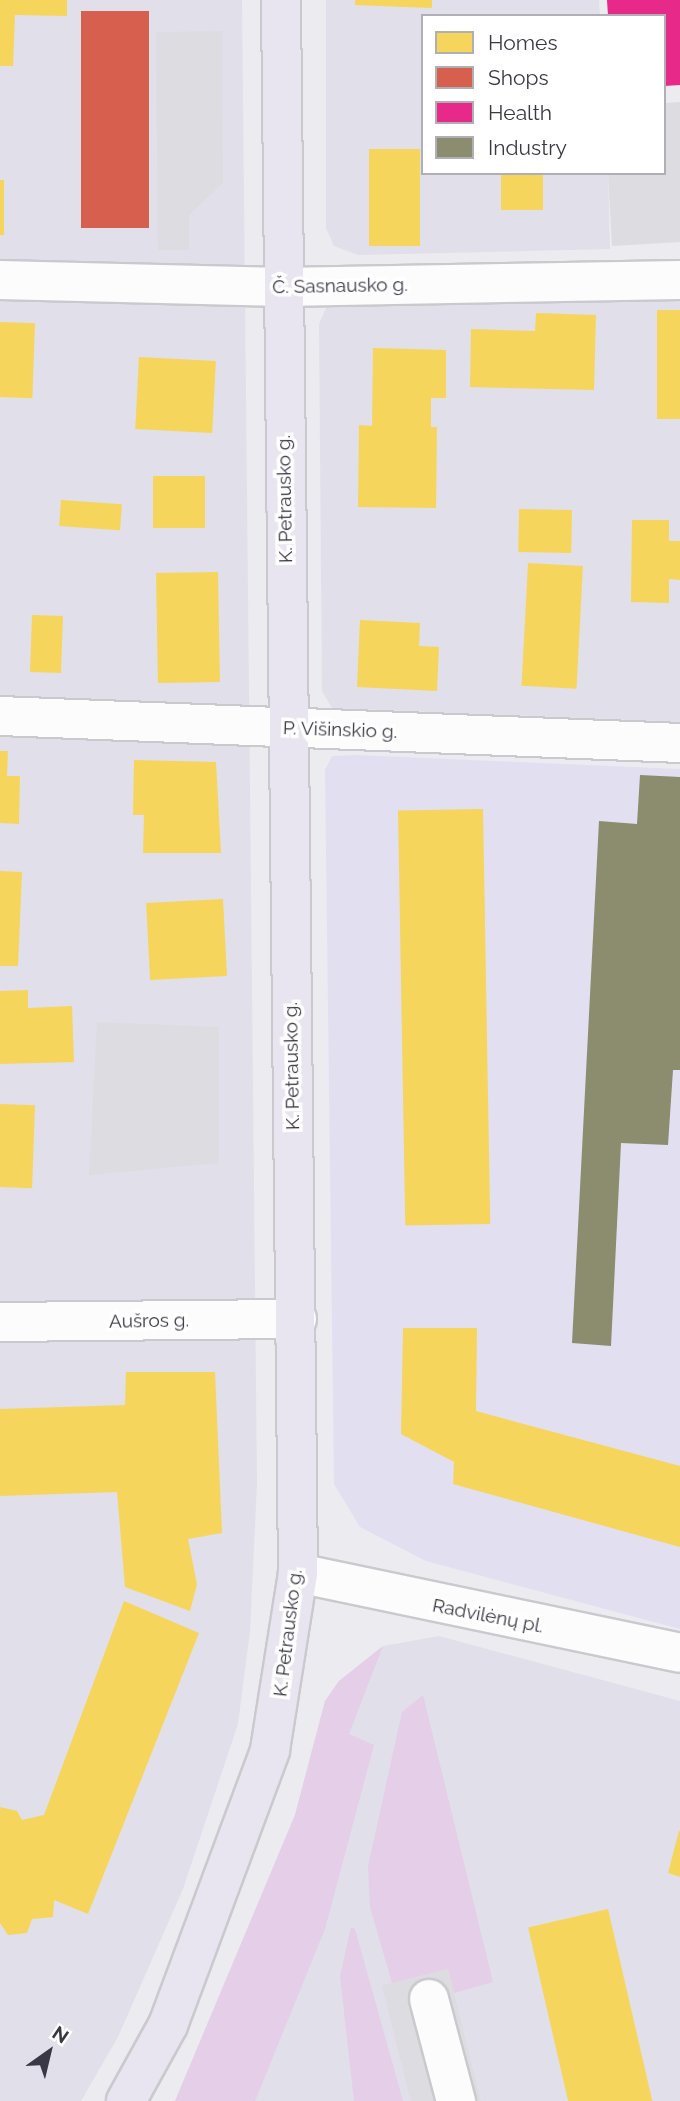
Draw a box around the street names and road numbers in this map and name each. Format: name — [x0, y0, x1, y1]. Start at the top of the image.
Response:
street label: Č. Sasnausko g. — [272, 273, 408, 299]
street label: K. Petrausko g. — [272, 435, 298, 563]
street label: P. Višinskio g. — [282, 717, 398, 743]
street label: K. Petrausko g. — [279, 1002, 305, 1130]
street label: Aušros g. — [109, 1309, 189, 1333]
street label: K. Petrausko g. — [269, 1568, 307, 1698]
street label: Radvilėnų pl. — [431, 1594, 545, 1638]

